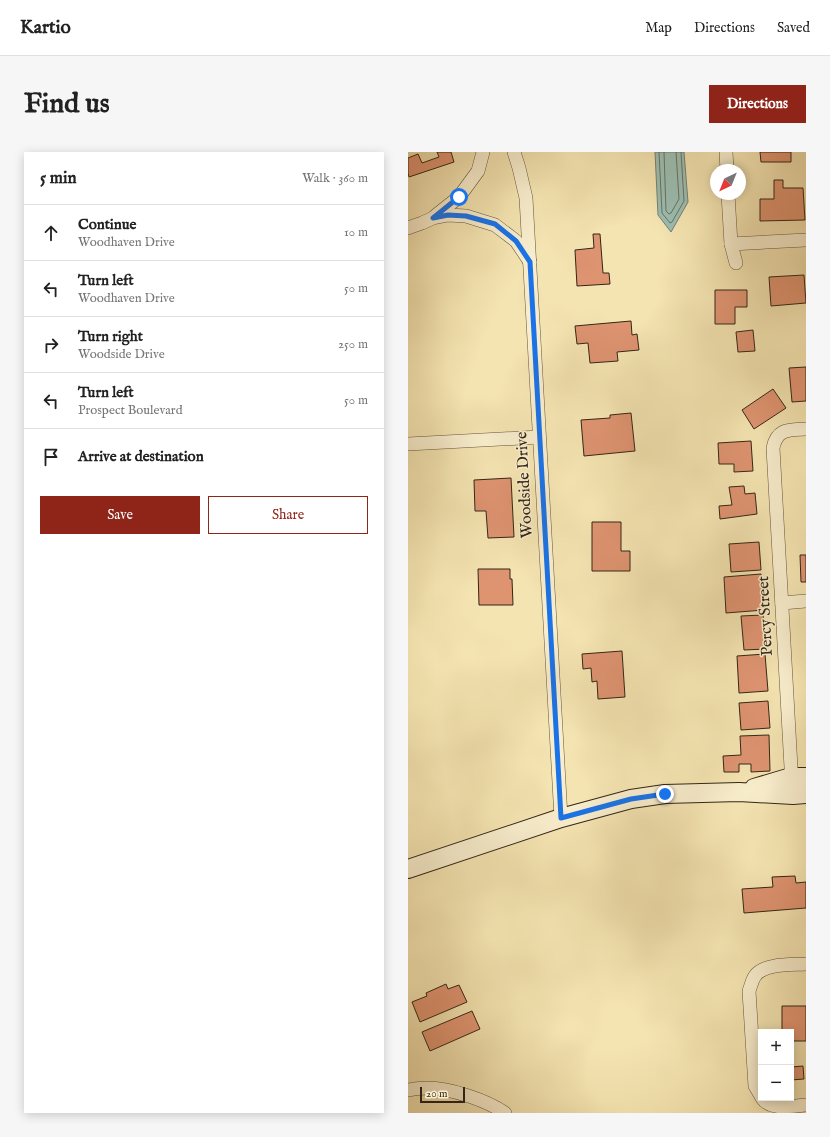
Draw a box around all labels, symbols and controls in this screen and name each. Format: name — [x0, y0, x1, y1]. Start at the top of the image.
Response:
text: Kartio — [20, 16, 71, 40]
text: Map — [645, 19, 672, 37]
text: Directions — [694, 19, 755, 37]
text: Saved — [777, 19, 810, 37]
button: Directions — [709, 85, 806, 123]
text: Find us — [24, 87, 110, 122]
north arrow — [710, 164, 746, 200]
text: 5 min — [40, 168, 77, 189]
text: Walk · 360 m — [302, 170, 368, 187]
route start — [450, 188, 468, 206]
text: Continue — [78, 215, 136, 234]
icon: ahead — [40, 222, 62, 244]
text: 10 m — [344, 224, 368, 241]
text: Woodhaven Drive — [78, 234, 175, 251]
text: Turn left — [78, 271, 134, 290]
icon: left — [40, 278, 62, 300]
text: 50 m — [344, 280, 368, 297]
text: Woodhaven Drive — [78, 290, 175, 307]
text: Turn right — [78, 327, 143, 346]
icon: right — [40, 334, 62, 356]
text: 250 m — [338, 336, 368, 353]
text: Woodside Drive — [78, 346, 165, 363]
text: Turn left — [78, 383, 134, 402]
icon: left — [40, 390, 62, 412]
text: 50 m — [344, 392, 368, 409]
text: Prospect Boulevard — [78, 402, 183, 419]
street label: Woodside Drive — [512, 431, 538, 539]
icon: arrive — [40, 446, 62, 468]
text: Arrive at destination — [78, 447, 204, 466]
button: Save — [40, 496, 200, 534]
button: Share — [208, 496, 368, 534]
street label: Percy Street — [754, 575, 778, 657]
route end — [656, 785, 674, 803]
map controls — [758, 1029, 794, 1101]
button: + — [758, 1029, 794, 1065]
button: − — [758, 1065, 794, 1101]
scale bar — [420, 1085, 465, 1104]
text: 20 m — [426, 1087, 447, 1101]

